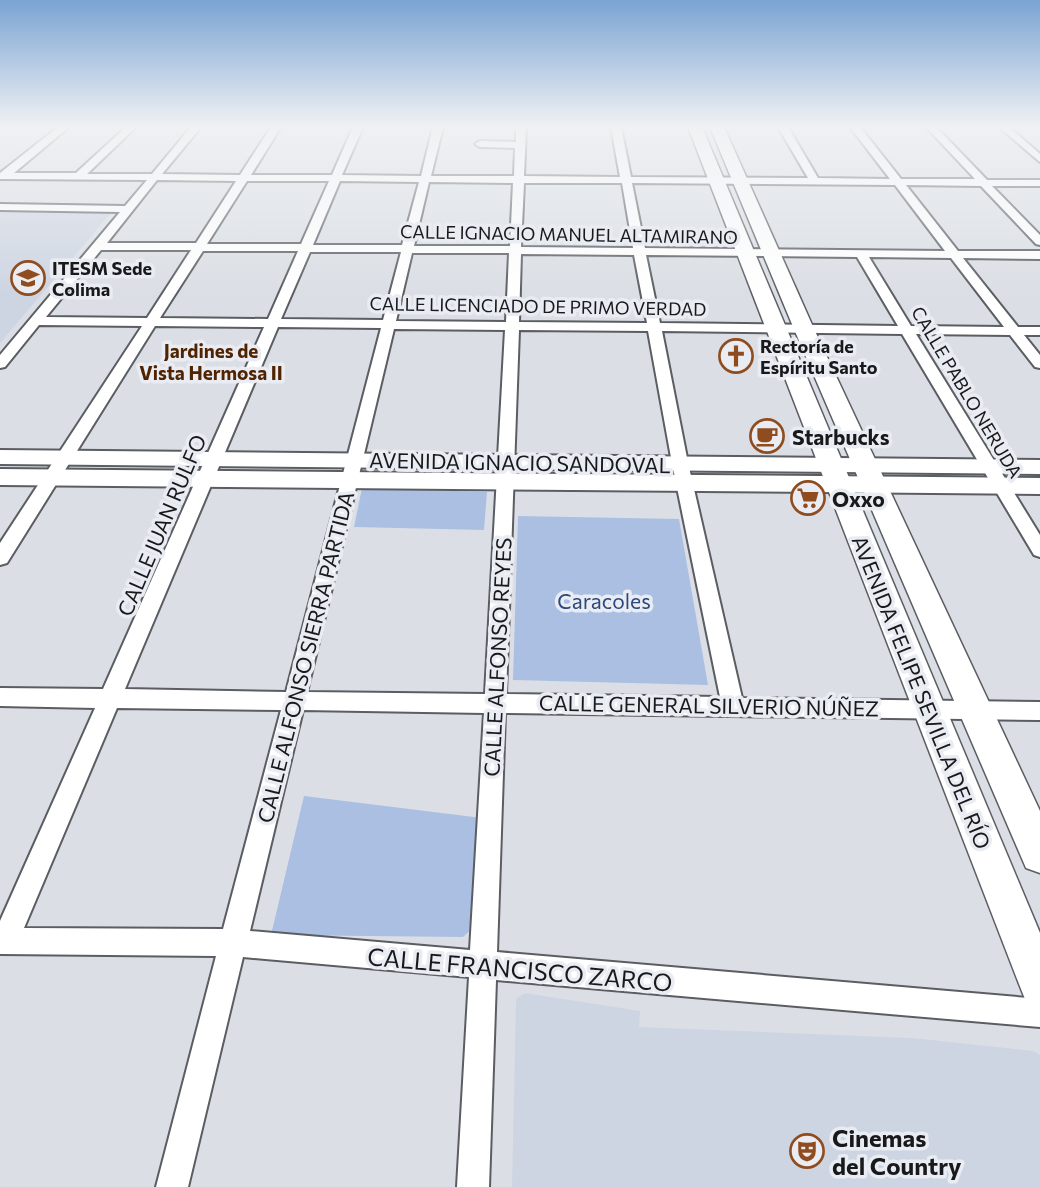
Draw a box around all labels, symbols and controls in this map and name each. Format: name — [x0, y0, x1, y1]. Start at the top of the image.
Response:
street label: CALLE IGNACIO MANUEL ALTAMIRANO — [400, 220, 738, 248]
place label: ITESM Sede Colima — [52, 257, 152, 300]
school or university icon: ITESM Sede Colima — [9, 259, 47, 297]
street label: CALLE LICENCIADO DE PRIMO VERDAD — [369, 292, 707, 320]
street label: CALLE PABLO NERUDA — [907, 302, 1027, 482]
place label: Rectoría de Espíritu Santo — [760, 335, 878, 378]
church icon: Rectoría de Espíritu Santo — [717, 337, 755, 375]
district label: Jardines de Vista Hermosa II — [139, 339, 283, 384]
cafe icon: Starbucks — [748, 417, 786, 455]
place label: Starbucks — [792, 424, 890, 449]
street label: CALLE JUAN RULFO — [111, 430, 211, 620]
street label: AVENIDA IGNACIO SANDOVAL — [369, 447, 671, 477]
supermarket icon: Oxxo — [789, 479, 827, 517]
place label: Oxxo — [832, 486, 885, 511]
street label: CALLE ALFONSO SIERRA PARTIDA — [252, 489, 358, 825]
street label: AVENIDA FELIPE SEVILLA DEL RÍO — [848, 532, 996, 852]
street label: CALLE ALFONSO REYES — [478, 537, 516, 777]
park label: Caracoles — [557, 588, 651, 613]
street label: CALLE GENERAL SILVERIO NÚÑEZ — [539, 690, 879, 720]
street label: CALLE FRANCISCO ZARCO — [366, 941, 674, 997]
place label: Cinemas del Country — [832, 1123, 961, 1180]
theatre icon: Cinemas del Country — [788, 1132, 826, 1170]

